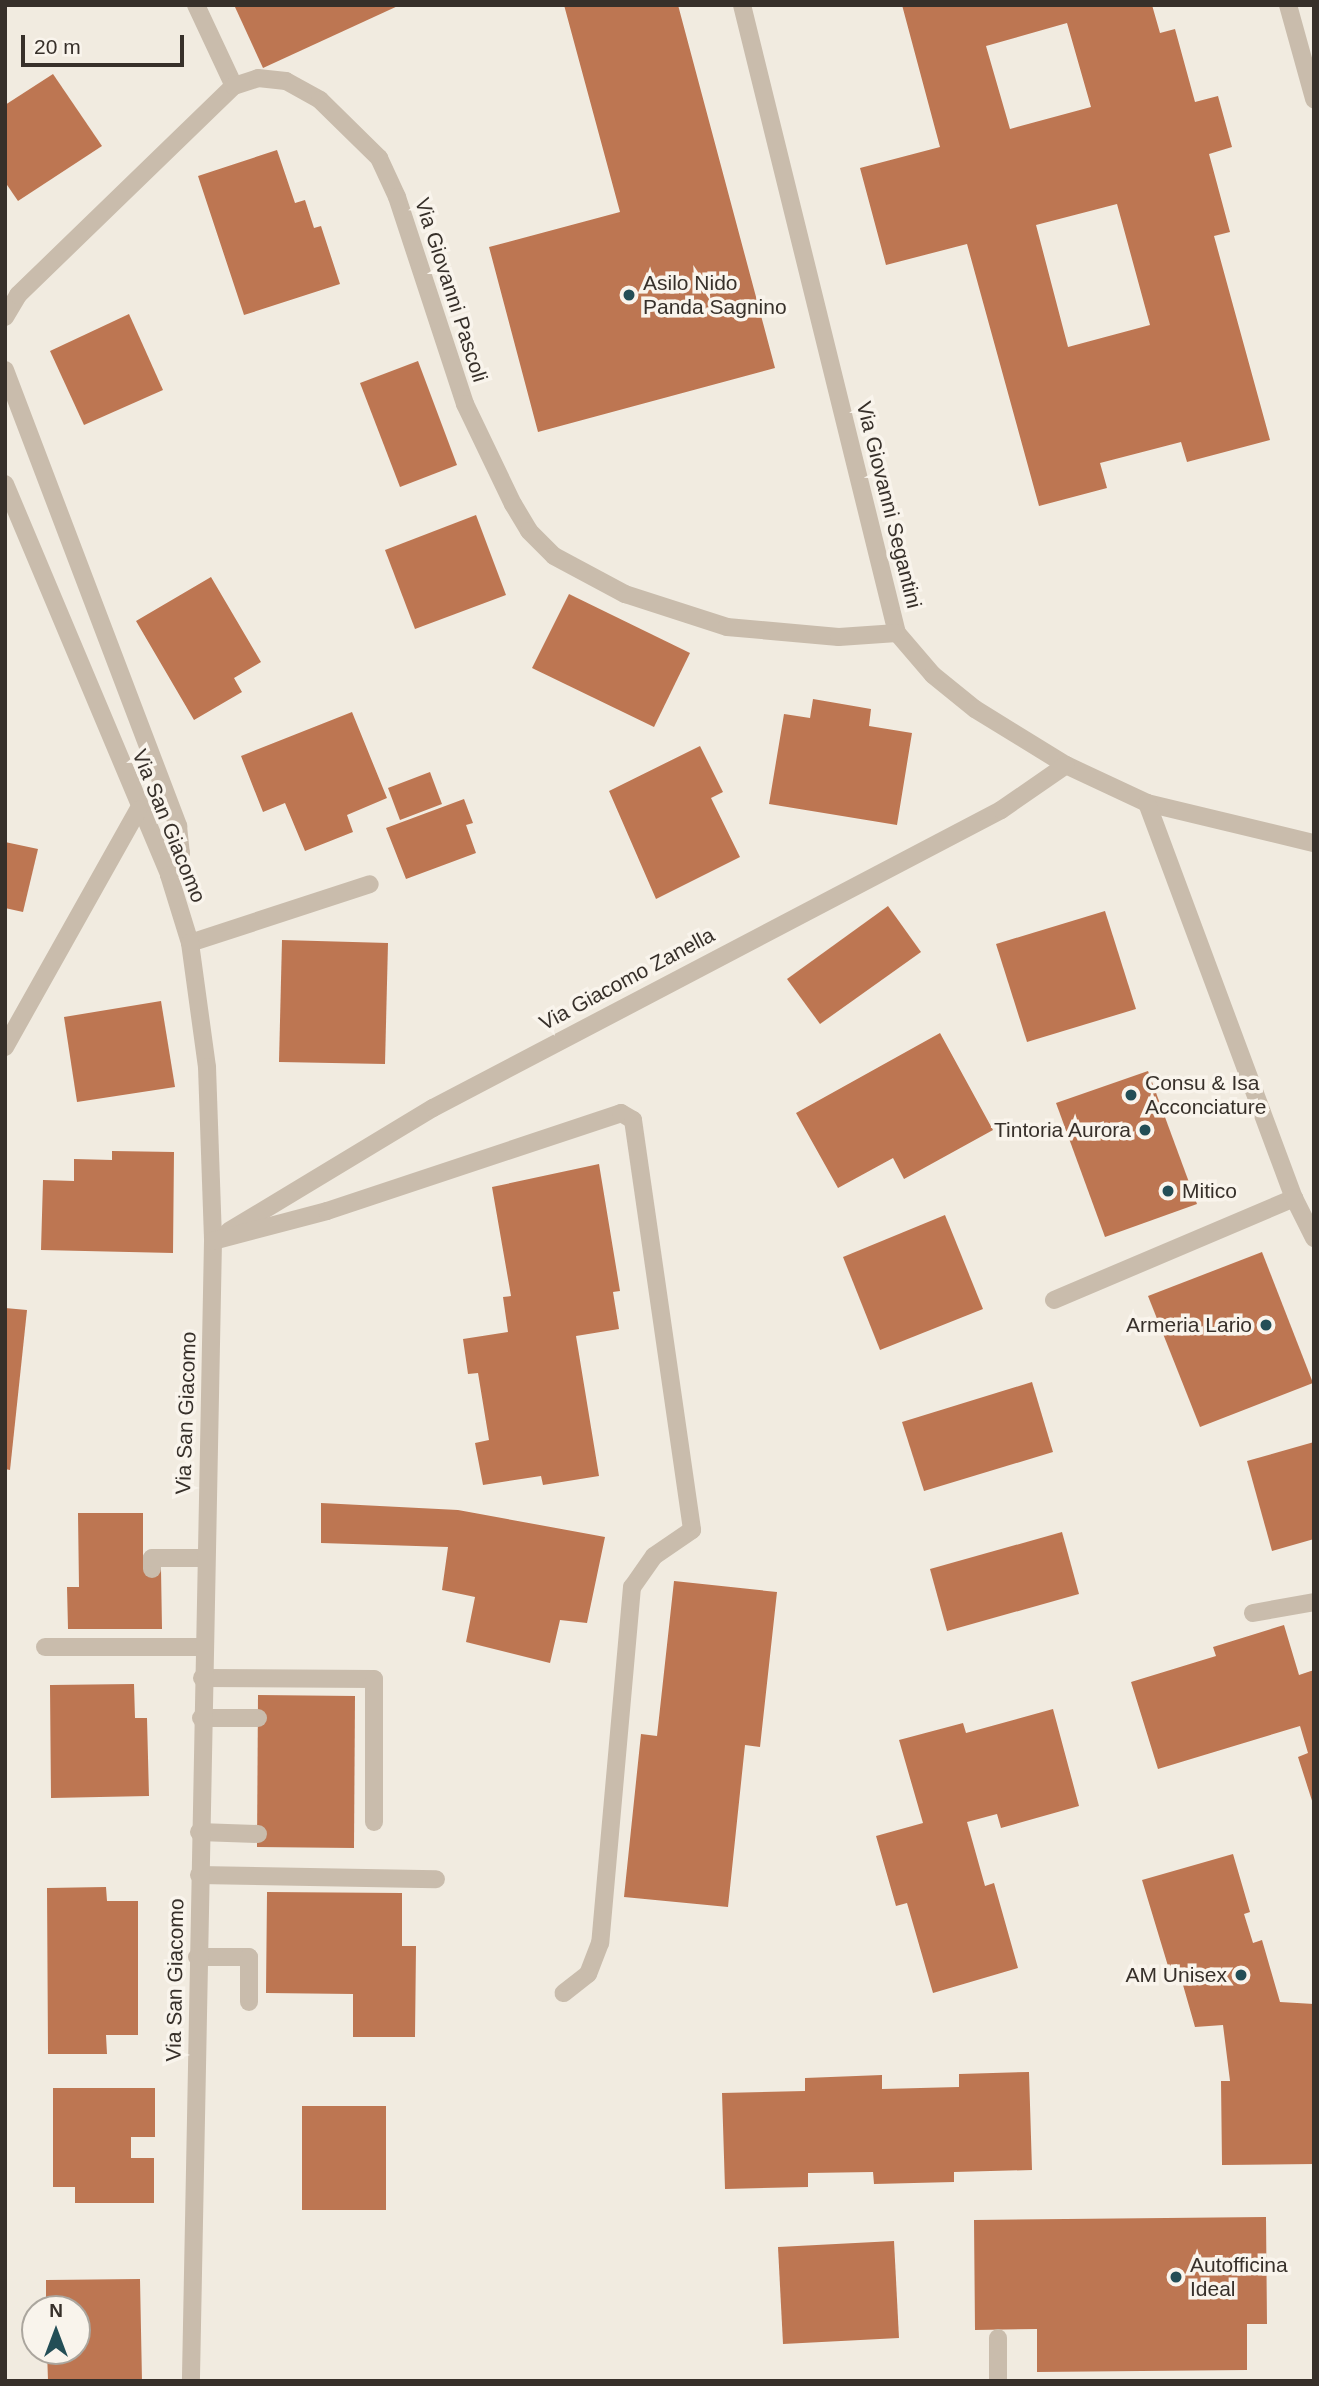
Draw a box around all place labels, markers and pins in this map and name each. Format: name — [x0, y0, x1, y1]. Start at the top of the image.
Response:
place label: Asilo Nido Panda Sagnino — [643, 270, 787, 320]
marker: Asilo Nido Panda Sagnino — [621, 287, 637, 303]
place label: Consu & Isa Acconciature — [1145, 1070, 1266, 1120]
marker: Consu & Isa Acconciature — [1123, 1087, 1139, 1103]
place label: Tintoria Aurora — [993, 1117, 1131, 1143]
marker: Tintoria Aurora — [1137, 1122, 1153, 1138]
place label: Mitico — [1182, 1178, 1237, 1204]
marker: Mitico — [1160, 1183, 1176, 1199]
place label: Armeria Lario — [1126, 1312, 1252, 1338]
marker: Armeria Lario — [1258, 1317, 1274, 1333]
place label: AM Unisex — [1125, 1962, 1227, 1988]
marker: AM Unisex — [1233, 1967, 1249, 1983]
place label: Autofficina Ideal — [1190, 2252, 1288, 2302]
marker: Autofficina Ideal — [1168, 2269, 1184, 2285]

